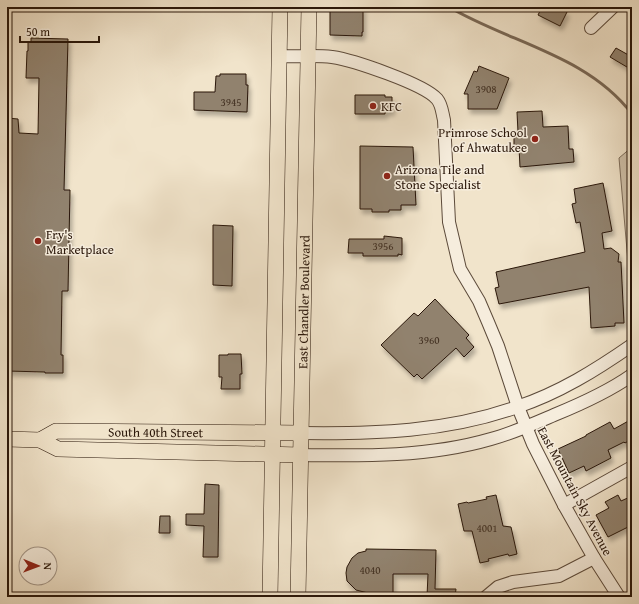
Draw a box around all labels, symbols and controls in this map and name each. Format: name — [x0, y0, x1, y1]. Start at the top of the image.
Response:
scale bar — [20, 18, 99, 44]
text: 50 m — [26, 23, 50, 40]
house number: 3908 — [475, 81, 497, 97]
house number: 3945 — [220, 94, 242, 110]
place label: KFC — [381, 97, 402, 116]
marker: KFC — [368, 101, 378, 111]
place label: Primrose School of Ahwatukee — [438, 123, 527, 157]
marker: Primrose School of Ahwatukee — [530, 134, 540, 144]
place label: Arizona Tile and Stone Specialist — [395, 160, 485, 194]
marker: Arizona Tile and Stone Specialist — [382, 171, 392, 181]
place label: Fry's Marketplace — [46, 225, 114, 259]
street label: East Chandler Boulevard — [293, 235, 314, 369]
marker: Fry's Marketplace — [33, 236, 43, 246]
house number: 3956 — [372, 238, 394, 254]
house number: 3960 — [418, 332, 440, 348]
street label: South 40th Street — [108, 422, 204, 442]
street label: East Mountain Sky Avenue — [533, 423, 617, 559]
house number: 4001 — [476, 520, 498, 536]
north arrow — [18, 546, 58, 586]
text: N — [40, 562, 56, 571]
house number: 4040 — [359, 562, 381, 578]

